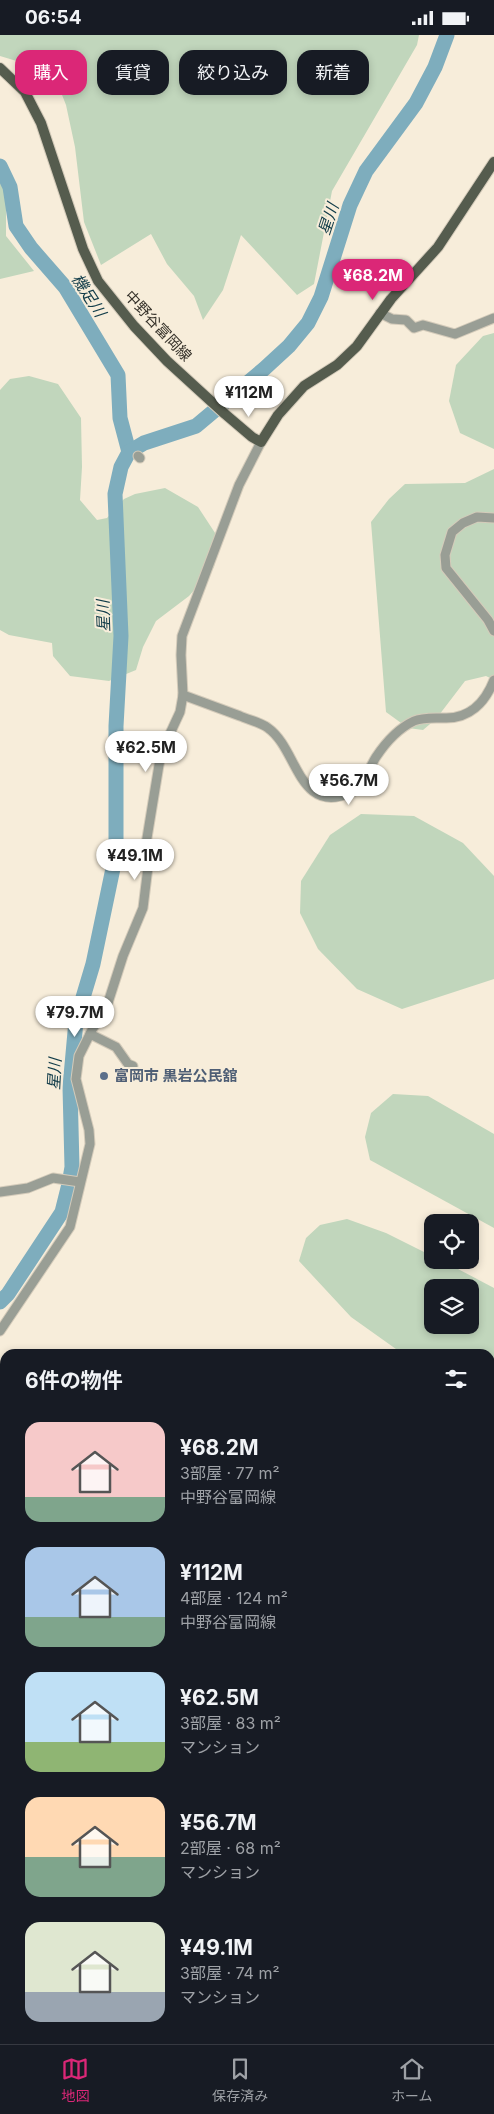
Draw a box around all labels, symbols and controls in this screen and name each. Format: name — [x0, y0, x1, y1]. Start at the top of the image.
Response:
text: 06:54 — [25, 6, 82, 29]
chip: 購入 — [15, 50, 87, 95]
chip: 賃貸 — [97, 50, 169, 95]
chip: 絞り込み — [179, 50, 287, 95]
chip: 新着 — [297, 50, 369, 95]
water label: 星川 — [314, 199, 343, 237]
pin: ¥68.2M — [332, 259, 414, 301]
text: ¥68.2M — [343, 265, 403, 285]
water label: 機足川 — [68, 269, 112, 322]
street label: 中野谷富岡線 — [121, 286, 196, 365]
pin: ¥112M — [214, 375, 284, 418]
text: ¥112M — [225, 382, 273, 402]
water label: 星川 — [92, 598, 114, 632]
pin: ¥62.5M — [105, 731, 187, 773]
text: ¥62.5M — [116, 737, 176, 757]
pin: ¥56.7M — [308, 763, 390, 806]
text: ¥56.7M — [320, 770, 378, 790]
pin: ¥49.1M — [94, 839, 176, 881]
text: ¥49.1M — [107, 845, 163, 865]
pin: ¥79.7M — [34, 995, 116, 1038]
text: ¥79.7M — [46, 1002, 104, 1022]
water label: 星川 — [43, 1056, 65, 1091]
place label: 富岡市 黒岩公民舘 — [114, 1066, 238, 1085]
marker: 富岡市 黒岩公民舘 — [98, 1070, 110, 1082]
map controls — [424, 1214, 479, 1334]
button: locate — [424, 1214, 479, 1269]
button: layers — [424, 1279, 479, 1334]
icon: filters — [442, 1365, 470, 1393]
text: 6件の物件 — [25, 1368, 123, 1393]
text: ¥68.2M — [180, 1435, 259, 1460]
icon: home — [65, 1442, 125, 1502]
text: 3部屋 · 77 m² — [180, 1463, 280, 1483]
text: 中野谷富岡線 — [180, 1487, 276, 1507]
text: ¥112M — [180, 1560, 243, 1585]
icon: home — [65, 1567, 125, 1627]
text: 4部屋 · 124 m² — [180, 1588, 288, 1608]
text: 中野谷富岡線 — [180, 1612, 276, 1632]
text: ¥62.5M — [180, 1685, 259, 1710]
icon: home — [65, 1692, 125, 1752]
text: 3部屋 · 83 m² — [180, 1713, 281, 1733]
text: マンション — [180, 1737, 260, 1757]
text: ¥56.7M — [180, 1810, 257, 1835]
icon: home — [65, 1817, 125, 1877]
text: 2部屋 · 68 m² — [180, 1838, 281, 1858]
text: マンション — [180, 1862, 260, 1882]
text: ¥49.1M — [180, 1935, 253, 1960]
icon: home — [65, 1942, 125, 2002]
text: 3部屋 · 74 m² — [180, 1963, 280, 1983]
text: マンション — [180, 1987, 260, 2007]
tab: 地図 — [61, 2055, 89, 2105]
tab: 保存済み — [212, 2055, 268, 2105]
tab: ホーム — [391, 2055, 433, 2105]

